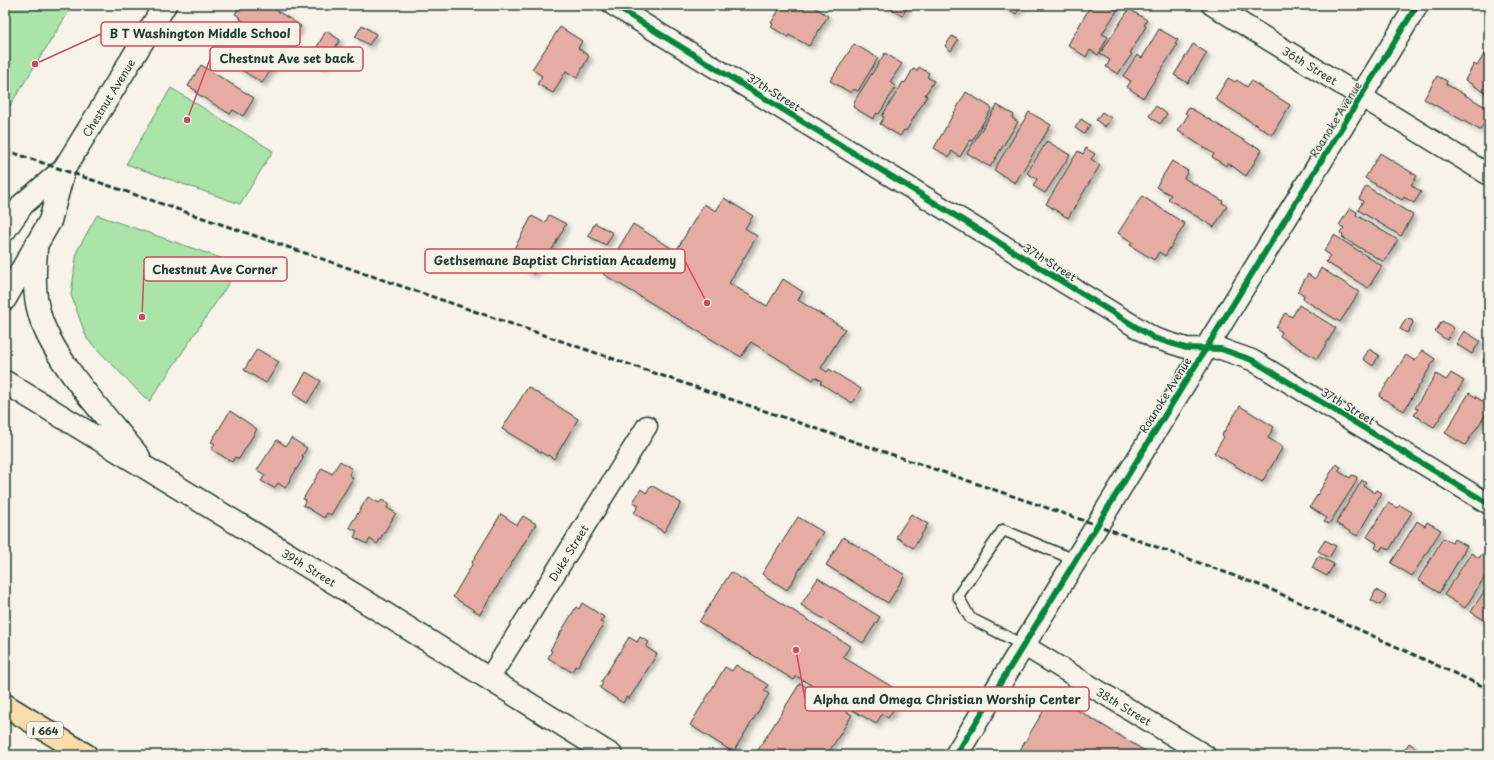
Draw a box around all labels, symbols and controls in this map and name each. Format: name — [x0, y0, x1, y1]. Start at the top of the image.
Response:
callout: B T Washington Middle School — [101, 22, 300, 46]
text: B T Washington Middle School — [110, 24, 291, 42]
street label: 36th Street — [1279, 42, 1341, 89]
callout: Chestnut Ave set back — [210, 47, 363, 71]
text: Chestnut Ave set back — [219, 49, 355, 67]
street label: Chestnut Avenue — [77, 55, 139, 140]
street label: 37th Street — [744, 69, 804, 115]
street label: Roanoke Avenue — [1305, 78, 1365, 160]
street label: 37th Street — [1020, 239, 1080, 285]
callout: Gethsemane Baptist Christian Academy — [425, 249, 685, 273]
text: Gethsemane Baptist Christian Academy — [434, 251, 676, 269]
callout: Chestnut Ave Corner — [144, 257, 287, 281]
text: Chestnut Ave Corner — [152, 260, 279, 278]
street label: Roanoke Avenue — [1135, 354, 1195, 436]
street label: 37th Street — [1318, 383, 1379, 429]
street label: Duke Street — [544, 521, 592, 584]
street label: 39th Street — [279, 544, 340, 591]
street label: 38th Street — [1093, 683, 1155, 730]
callout: Alpha and Omega Christian Worship Center — [805, 687, 1089, 711]
text: Alpha and Omega Christian Worship Center — [812, 690, 1082, 708]
road number: I 664 — [27, 722, 63, 738]

